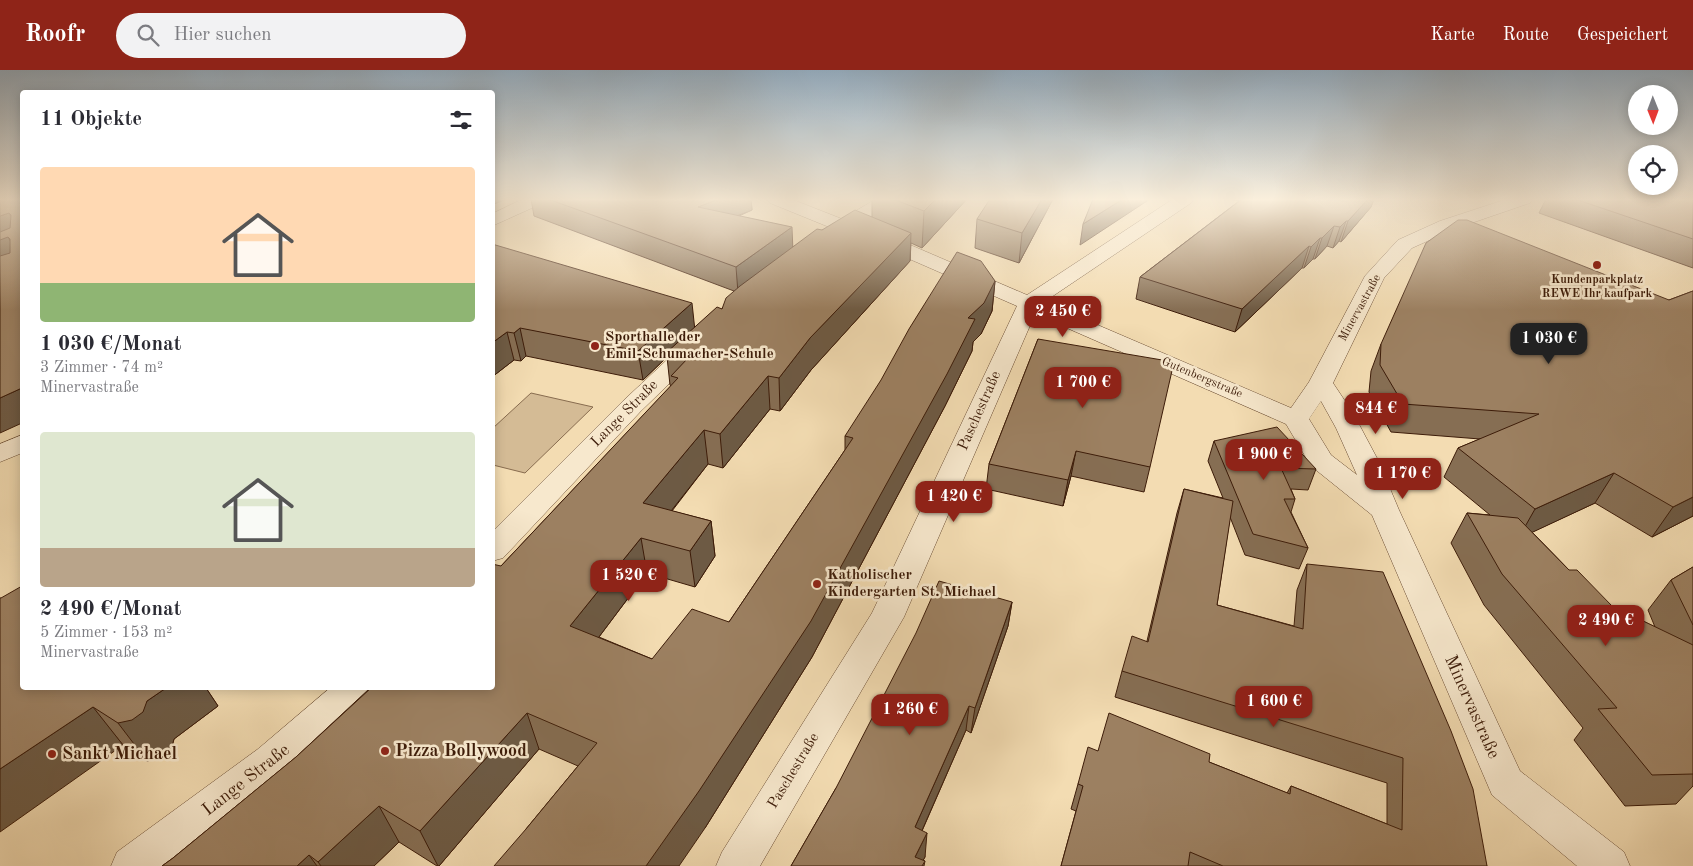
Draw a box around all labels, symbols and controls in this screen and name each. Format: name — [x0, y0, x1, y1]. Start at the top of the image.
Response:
search box — [116, 13, 466, 58]
icon: search — [134, 21, 162, 49]
text: Roofr — [25, 23, 86, 47]
text: Hier suchen — [174, 26, 272, 45]
text: Karte — [1430, 26, 1475, 44]
text: Route — [1503, 26, 1549, 44]
text: Gespeichert — [1577, 26, 1668, 44]
north arrow — [1628, 85, 1678, 135]
map controls — [1628, 85, 1678, 195]
icon: filters — [447, 106, 475, 134]
text: 11 Objekte — [40, 109, 142, 130]
button: locate — [1628, 145, 1678, 195]
icon: home — [213, 200, 303, 290]
marker: Kundenparkplatz REWE Ihr kaufpark — [1591, 259, 1603, 271]
street label: Minervastraße — [1337, 272, 1383, 343]
place label: Kundenparkplatz REWE Ihr kaufpark — [1542, 274, 1652, 300]
pin: 2 450 € — [1017, 296, 1109, 338]
text: 2 450 € — [1035, 304, 1091, 320]
pin: 1 030 € — [1503, 322, 1595, 365]
place label: Sporthalle der Emil-Schumacher-Schule — [605, 330, 774, 362]
text: 1 030 € — [1521, 331, 1577, 347]
text: 1 030 €/Monat — [40, 334, 181, 355]
marker: Sporthalle der Emil-Schumacher-Schule — [589, 340, 601, 352]
street label: Gutenbergstraße — [1160, 356, 1245, 401]
text: 3 Zimmer · 74 m² — [40, 360, 163, 376]
pin: 1 700 € — [1037, 366, 1129, 409]
street label: Paschestraße — [956, 369, 1004, 453]
text: 1 700 € — [1055, 375, 1111, 391]
street label: Lange Straße — [589, 378, 661, 450]
text: Minervastraße — [40, 380, 139, 396]
pin: 844 € — [1341, 392, 1411, 435]
text: 844 € — [1355, 401, 1397, 417]
pin: 1 900 € — [1218, 438, 1310, 481]
text: 1 900 € — [1236, 447, 1292, 463]
pin: 1 170 € — [1357, 458, 1449, 500]
icon: home — [213, 465, 303, 555]
text: 1 170 € — [1375, 466, 1431, 482]
pin: 1 420 € — [908, 480, 1000, 523]
text: 1 420 € — [926, 489, 982, 505]
pin: 1 520 € — [583, 560, 675, 602]
text: 1 520 € — [601, 568, 657, 584]
place label: Katholischer Kindergarten St. Michael — [827, 568, 997, 600]
marker: Katholischer Kindergarten St. Michael — [811, 578, 823, 590]
text: 2 490 €/Monat — [40, 599, 181, 620]
pin: 2 490 € — [1560, 604, 1652, 647]
text: 2 490 € — [1578, 613, 1634, 629]
text: 5 Zimmer · 153 m² — [40, 625, 172, 641]
text: Minervastraße — [40, 645, 139, 661]
street label: Minervastraße — [1441, 652, 1503, 762]
pin: 1 600 € — [1228, 686, 1320, 728]
pin: 1 260 € — [864, 694, 956, 736]
text: 1 600 € — [1246, 694, 1302, 710]
text: 1 260 € — [882, 702, 938, 718]
street label: Paschestraße — [766, 731, 822, 811]
street label: Lange Straße — [199, 741, 293, 819]
place label: Pizza Bollywood — [395, 742, 527, 760]
place label: Sankt Michael — [62, 745, 177, 763]
marker: Pizza Bollywood — [379, 745, 391, 757]
marker: Sankt Michael — [46, 748, 58, 760]

